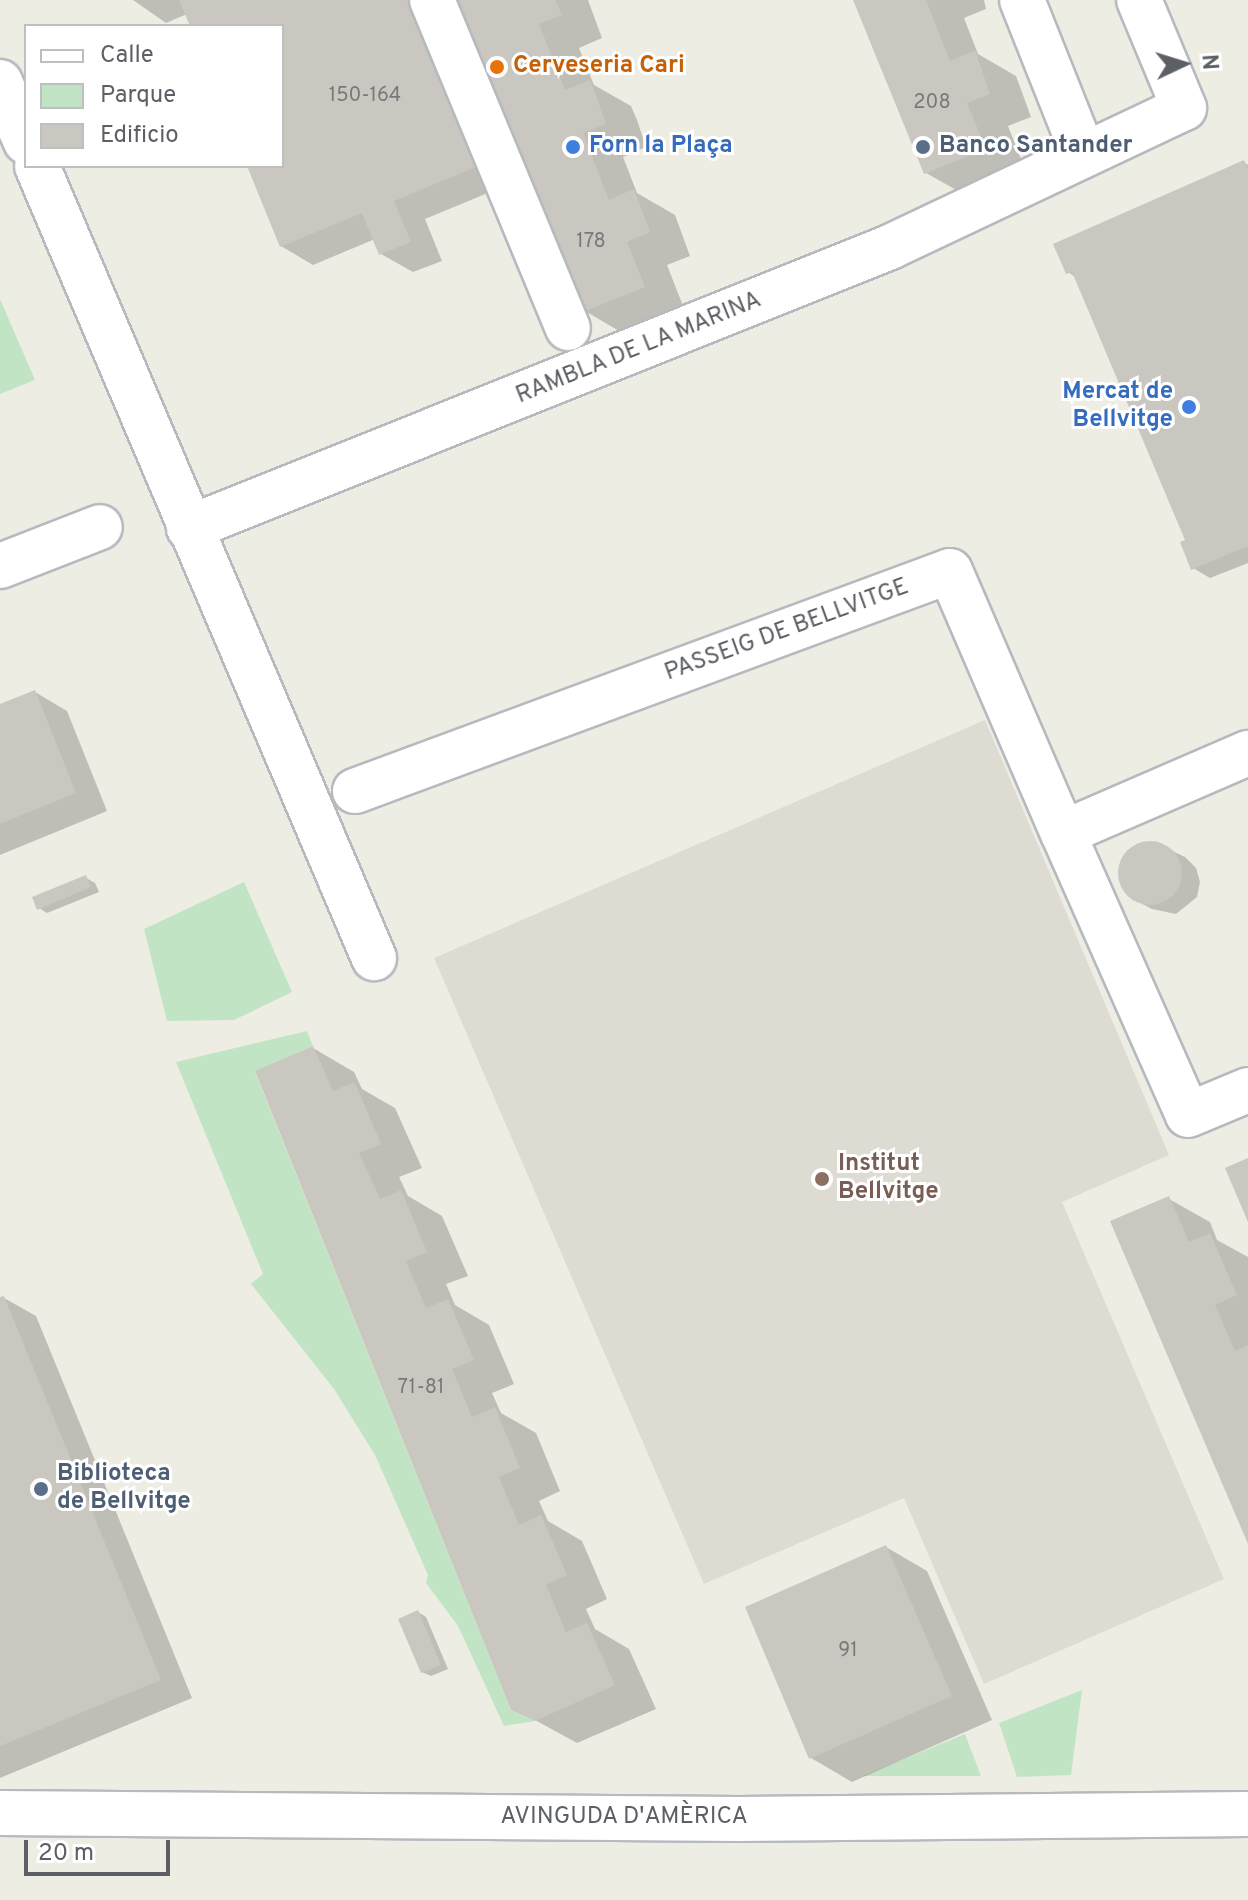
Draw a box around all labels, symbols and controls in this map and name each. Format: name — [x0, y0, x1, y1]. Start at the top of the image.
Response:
legend — [24, 24, 284, 168]
north arrow — [1144, 24, 1224, 104]
text: Calle — [100, 41, 154, 71]
place label: Cerveseria Cari — [513, 53, 685, 81]
text: N — [1194, 53, 1222, 71]
marker: Cerveseria Cari — [488, 58, 506, 76]
text: Parque — [100, 81, 176, 111]
house number: 150-164 — [329, 84, 401, 108]
house number: 208 — [913, 91, 951, 115]
text: Edificio — [100, 121, 179, 151]
place label: Forn la Plaça — [589, 133, 733, 161]
place label: Banco Santander — [939, 133, 1133, 161]
marker: Forn la Plaça — [564, 138, 582, 156]
marker: Banco Santander — [914, 138, 932, 156]
house number: 178 — [576, 230, 606, 254]
street label: RAMBLA DE LA MARINA — [511, 286, 767, 412]
place label: Mercat de Bellvitge — [1062, 379, 1173, 435]
marker: Mercat de Bellvitge — [1180, 398, 1198, 416]
street label: PASSEIG DE BELLVITGE — [661, 573, 913, 689]
place label: Institut Bellvitge — [838, 1151, 939, 1207]
marker: Institut Bellvitge — [813, 1170, 831, 1188]
house number: 71-81 — [398, 1376, 444, 1400]
place label: Biblioteca de Bellvitge — [57, 1461, 191, 1517]
marker: Biblioteca de Bellvitge — [32, 1480, 50, 1498]
house number: 91 — [838, 1639, 858, 1663]
street label: AVINGUDA D'AMÈRICA — [500, 1804, 748, 1832]
scale bar — [28, 1824, 174, 1874]
text: 20 m — [38, 1839, 94, 1869]

